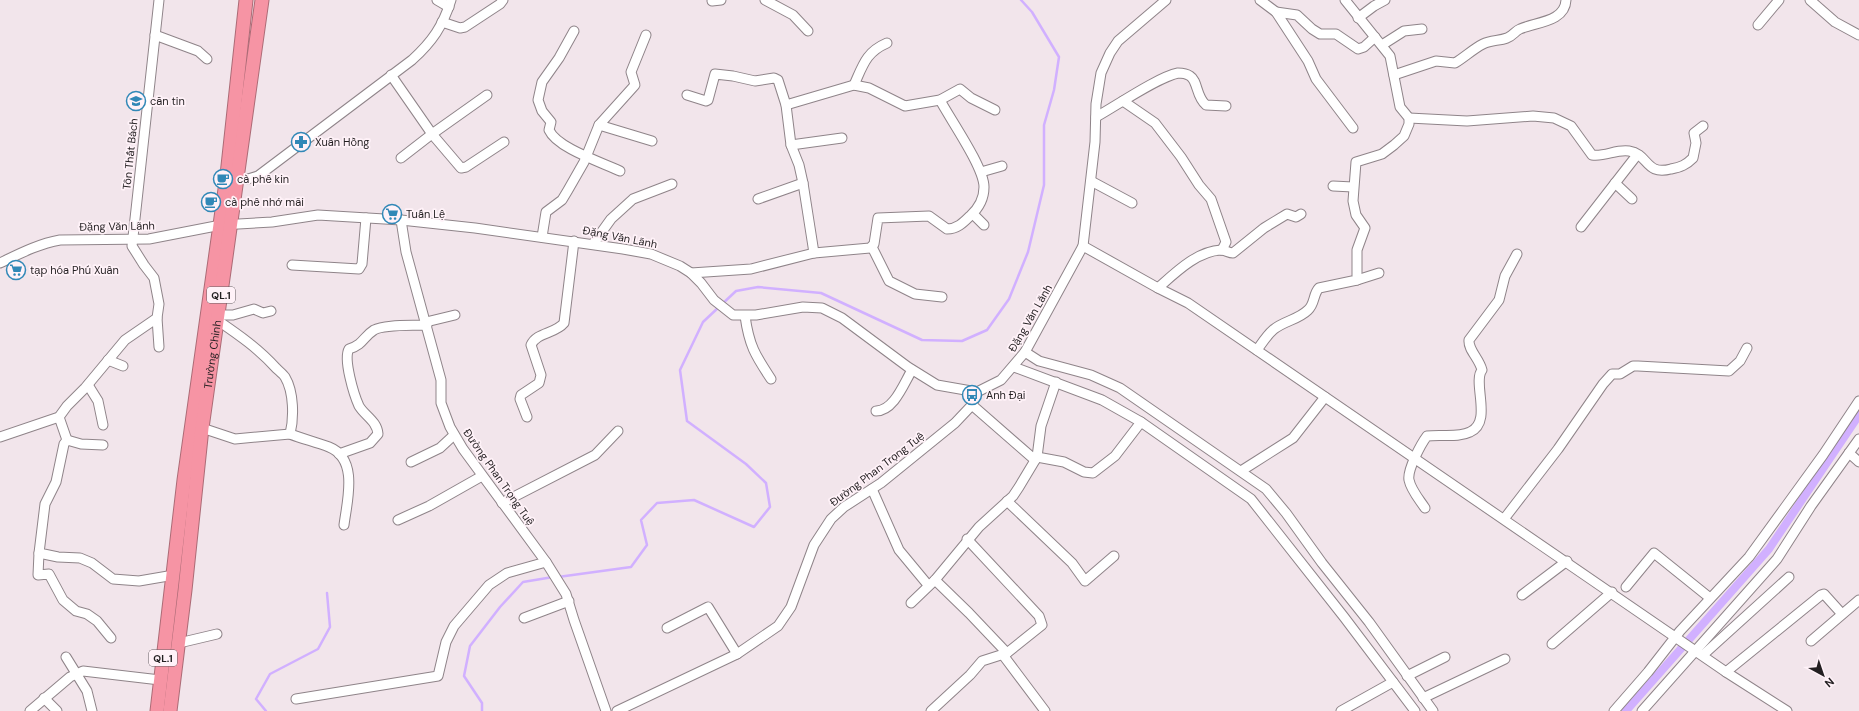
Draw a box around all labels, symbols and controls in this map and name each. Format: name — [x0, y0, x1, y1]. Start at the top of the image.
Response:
school or university icon: căn tin — [125, 90, 147, 112]
place label: căn tin — [150, 94, 185, 108]
street label: Tôn Thất Bách — [119, 118, 141, 190]
pharmacy icon: Xuân Hồng — [290, 131, 312, 153]
place label: Xuân Hồng — [315, 135, 369, 149]
cafe icon: cà phê kin — [212, 168, 234, 190]
place label: cà phê kin — [237, 172, 289, 186]
cafe icon: cà phê nhớ mãi — [200, 191, 222, 213]
place label: cà phê nhớ mãi — [225, 195, 304, 209]
supermarket icon: Tuấn Lệ — [381, 203, 403, 225]
place label: Tuấn Lệ — [406, 207, 445, 221]
street label: Đặng Văn Lãnh — [79, 218, 155, 234]
street label: Đặng Văn Lãnh — [582, 223, 658, 251]
supermarket icon: tạp hóa Phú Xuân — [5, 259, 27, 281]
place label: tạp hóa Phú Xuân — [30, 263, 119, 277]
street label: Đặng Văn Lãnh — [1005, 282, 1055, 354]
road number: QL.1 — [207, 287, 235, 303]
street label: Trường Chinh — [201, 319, 224, 390]
bus stop icon: Anh Đại — [961, 384, 983, 406]
place label: Anh Đại — [986, 388, 1025, 402]
street label: Đường Phan Trọng Tuệ — [460, 426, 538, 528]
street label: Đường Phan Trọng Tuệ — [827, 429, 927, 509]
road number: QL.1 — [149, 650, 177, 666]
north arrow — [1803, 655, 1843, 695]
text: N — [1822, 675, 1837, 691]

